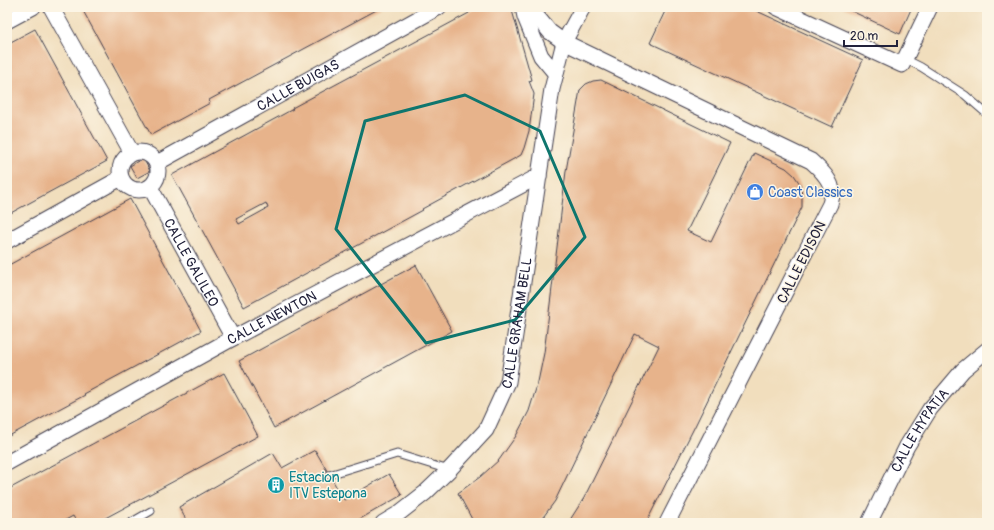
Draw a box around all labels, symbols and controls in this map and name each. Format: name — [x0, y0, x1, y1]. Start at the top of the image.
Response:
scale bar — [844, 22, 897, 48]
text: 20 m — [850, 29, 879, 44]
street label: CALLE BUIGAS — [254, 56, 342, 115]
shop icon: Coast Classics — [745, 182, 765, 202]
place label: Coast Classics — [768, 184, 853, 201]
street label: CALLE GALILEO — [160, 215, 222, 310]
street label: CALLE EDISON — [773, 218, 830, 306]
street label: CALLE GRAHAM BELL — [498, 256, 536, 392]
street label: CALLE NEWTON — [224, 287, 319, 349]
street label: CALLE HYPATIA — [888, 385, 953, 475]
place label: Estacion ITV Estepona — [289, 469, 367, 502]
building icon: Estacion ITV Estepona — [266, 475, 286, 495]

